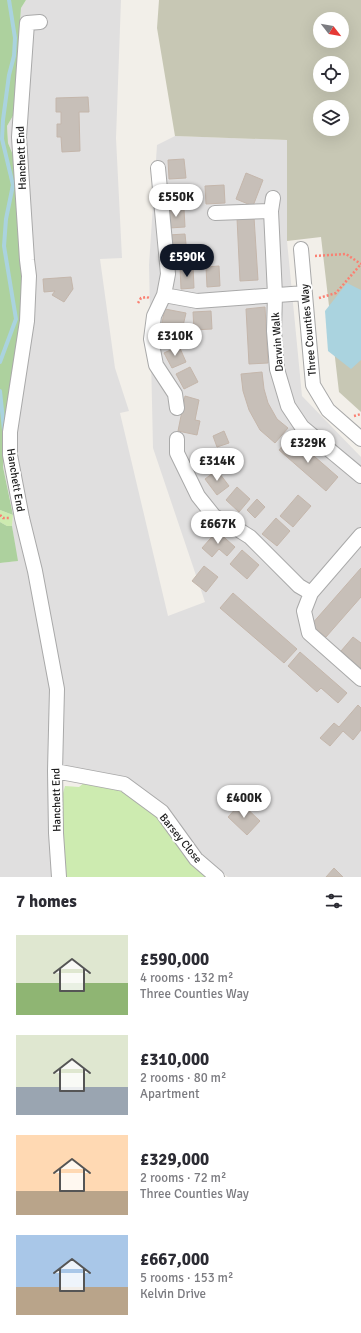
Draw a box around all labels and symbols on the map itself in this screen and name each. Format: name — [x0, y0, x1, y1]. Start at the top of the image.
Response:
north arrow — [313, 12, 349, 48]
street label: Hanchett End — [14, 126, 29, 190]
pin: £550K — [148, 184, 204, 218]
pin: £590K — [159, 244, 215, 278]
street label: Three Counties Way — [298, 283, 319, 376]
street label: Darwin Walk — [269, 311, 286, 372]
pin: £310K — [147, 323, 203, 357]
pin: £329K — [280, 430, 336, 464]
street label: Hanchett End — [4, 448, 27, 513]
pin: £314K — [189, 448, 245, 482]
pin: £667K — [190, 511, 246, 545]
street label: Hanchett End — [49, 768, 64, 832]
pin: £400K — [216, 785, 272, 819]
street label: Barsey Close — [157, 811, 204, 866]

